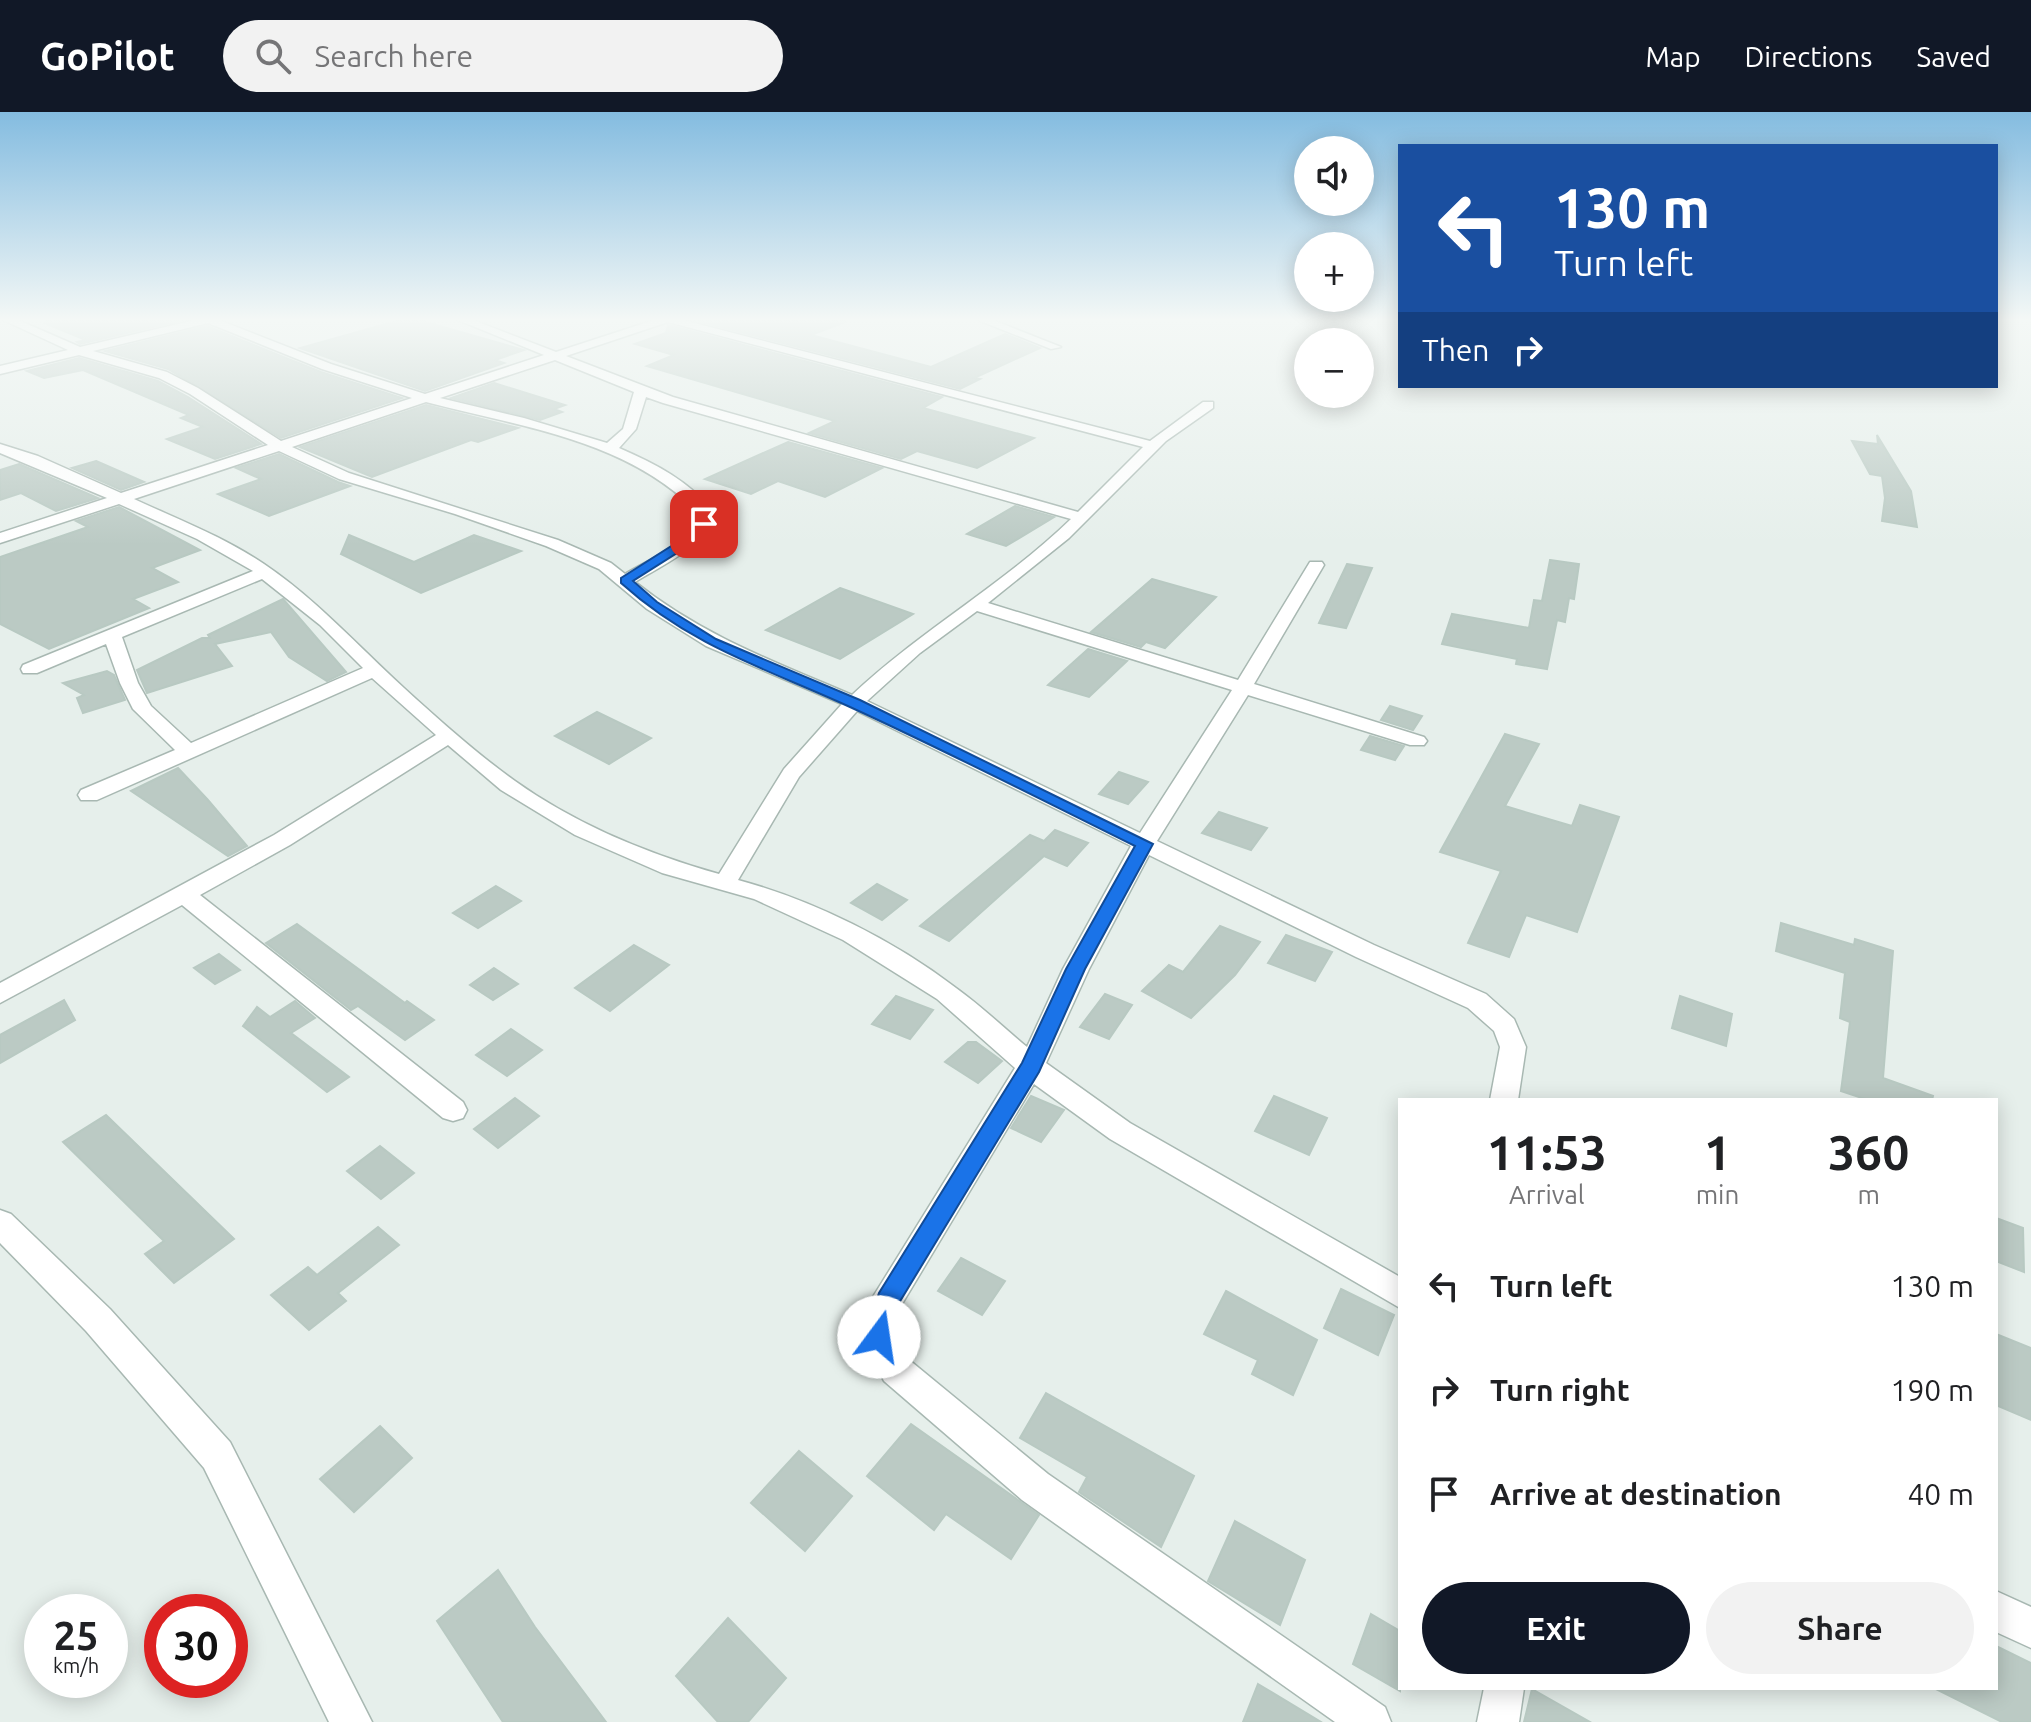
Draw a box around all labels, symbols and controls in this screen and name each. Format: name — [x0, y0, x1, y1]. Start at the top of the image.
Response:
search box — [223, 20, 783, 92]
icon: search — [251, 34, 295, 78]
text: GoPilot — [40, 35, 175, 77]
text: Search here — [315, 39, 473, 73]
text: Map — [1645, 41, 1701, 72]
text: Directions — [1745, 41, 1872, 72]
text: Saved — [1916, 41, 1991, 72]
map controls — [1294, 136, 1374, 408]
button: sound — [1294, 136, 1374, 216]
icon: left — [1422, 176, 1526, 280]
text: 130 m — [1554, 176, 1710, 239]
button: + — [1294, 232, 1374, 312]
text: Turn left — [1554, 242, 1693, 283]
button: − — [1294, 328, 1374, 408]
icon: right — [1506, 328, 1550, 372]
text: Then — [1422, 333, 1490, 367]
pin — [670, 490, 738, 558]
icon: arrive — [682, 502, 726, 546]
text: 11:53 — [1487, 1125, 1607, 1179]
text: 1 — [1704, 1125, 1731, 1179]
text: 360 — [1828, 1125, 1909, 1179]
text: Arrival — [1509, 1180, 1585, 1209]
text: min — [1696, 1180, 1739, 1209]
text: m — [1857, 1180, 1880, 1209]
icon: left — [1422, 1264, 1466, 1308]
text: Turn left — [1490, 1269, 1612, 1303]
text: 130 m — [1890, 1269, 1974, 1303]
position arrow — [837, 1295, 921, 1379]
icon: right — [1422, 1368, 1466, 1412]
text: Turn right — [1490, 1373, 1630, 1407]
text: 190 m — [1890, 1373, 1974, 1407]
icon: arrive — [1422, 1472, 1466, 1516]
text: Arrive at destination — [1490, 1477, 1782, 1511]
text: 40 m — [1907, 1477, 1974, 1511]
button: Exit — [1422, 1582, 1690, 1674]
button: Share — [1706, 1582, 1974, 1674]
speed limit sign: 30 — [144, 1594, 248, 1698]
text: 25 — [53, 1613, 99, 1658]
text: km/h — [53, 1654, 99, 1677]

